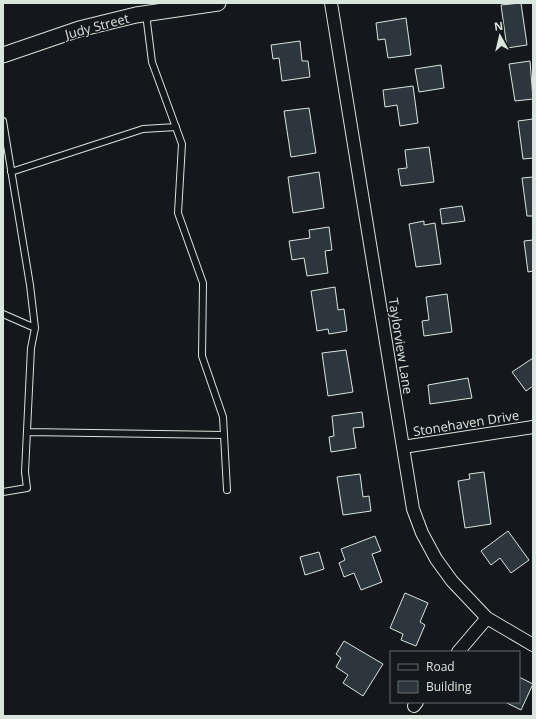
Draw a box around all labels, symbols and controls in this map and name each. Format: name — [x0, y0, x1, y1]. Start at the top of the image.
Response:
street label: Judy Street — [61, 9, 131, 44]
north arrow — [480, 16, 520, 56]
text: N — [493, 18, 504, 34]
street label: Taylorview Lane — [385, 297, 417, 395]
street label: Stonehaven Drive — [412, 406, 520, 440]
legend — [390, 651, 520, 703]
text: Road — [426, 658, 455, 675]
text: Building — [426, 678, 472, 695]

